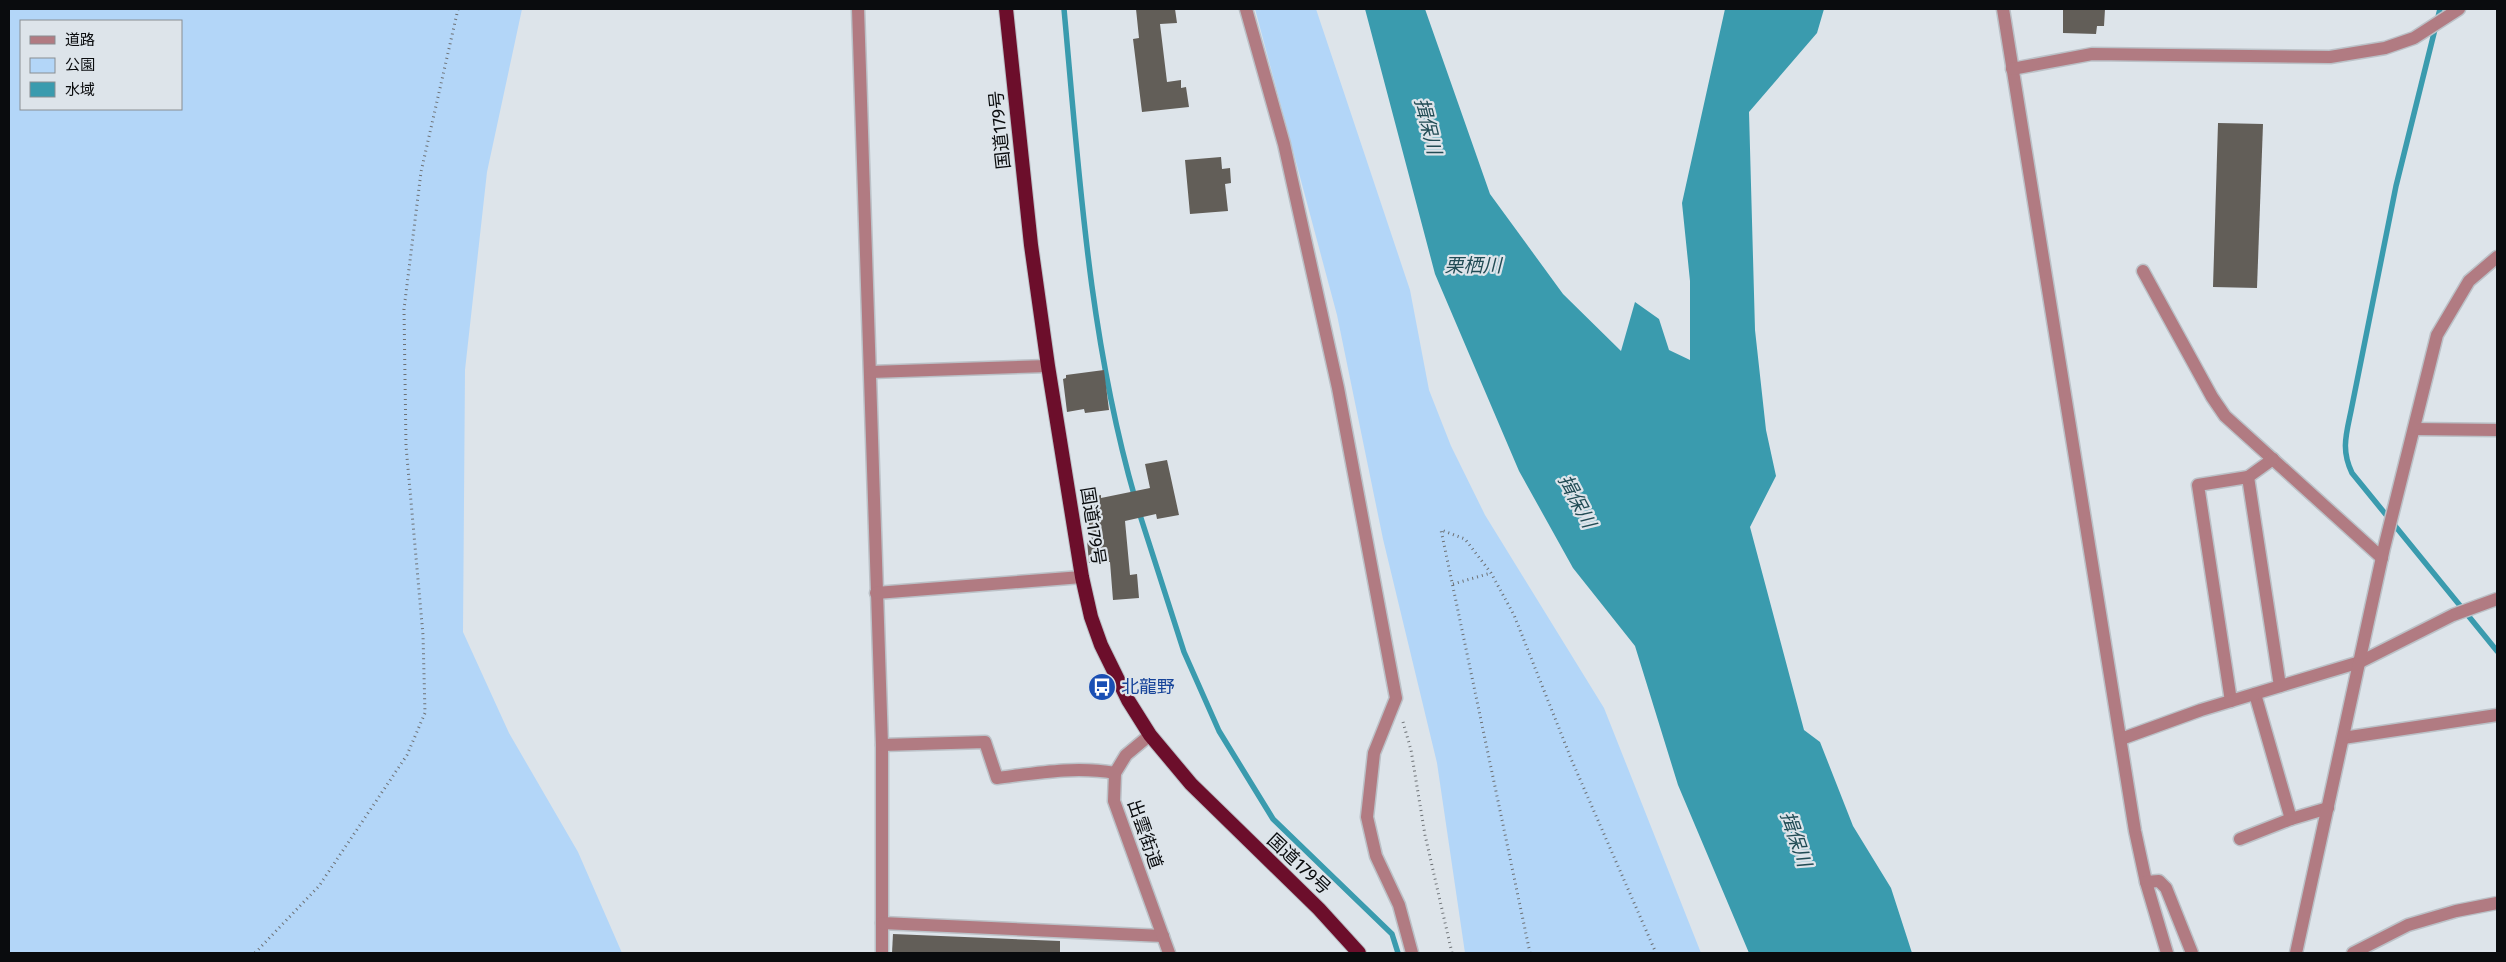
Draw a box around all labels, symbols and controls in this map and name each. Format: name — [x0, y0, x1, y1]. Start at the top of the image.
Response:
legend — [20, 20, 182, 110]
text: 道路 — [65, 31, 95, 49]
text: 公園 — [65, 56, 95, 74]
text: 水域 — [65, 81, 95, 99]
street label: 国道179号 — [985, 90, 1015, 170]
water label: 揖保川 — [1410, 96, 1447, 158]
water label: 栗栖川 — [1444, 254, 1503, 277]
water label: 揖保川 — [1553, 470, 1601, 533]
street label: 国道179号 — [1076, 485, 1110, 567]
bus stop icon: 北龍野 — [1087, 672, 1117, 702]
place label: 北龍野 — [1121, 676, 1175, 698]
street label: 出雲街道 — [1123, 796, 1167, 872]
water label: 揖保川 — [1776, 808, 1817, 872]
street label: 国道179号 — [1263, 829, 1335, 899]

